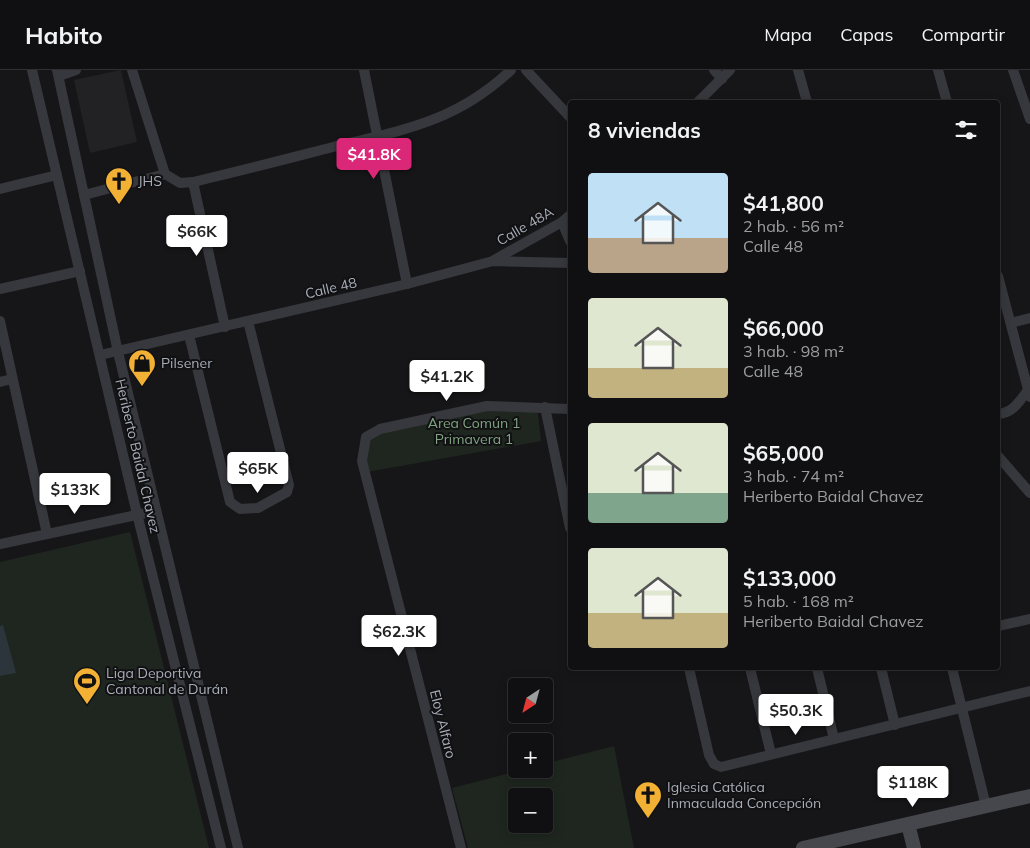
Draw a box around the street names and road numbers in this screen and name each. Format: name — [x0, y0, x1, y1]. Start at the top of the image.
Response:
street label: Calle 48A — [493, 202, 557, 249]
street label: Calle 48 — [303, 273, 359, 303]
street label: Heriberto Baidal Chavez — [111, 377, 165, 535]
street label: Eloy Alfaro — [426, 688, 460, 760]

